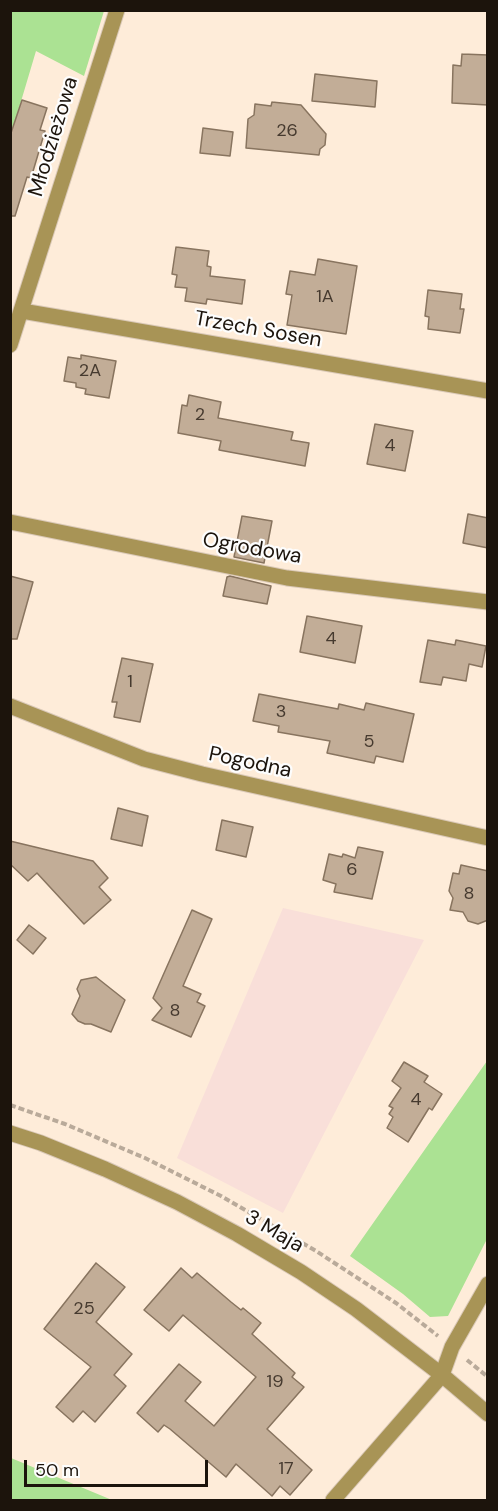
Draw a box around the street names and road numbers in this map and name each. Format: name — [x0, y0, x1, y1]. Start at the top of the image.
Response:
street label: Młodzieżowa — [24, 74, 84, 200]
street label: Trzech Sosen — [192, 306, 324, 354]
street label: Ogrodowa — [201, 528, 303, 570]
street label: Pogodna — [206, 742, 294, 784]
street label: 3 Maja — [240, 1205, 308, 1259]

